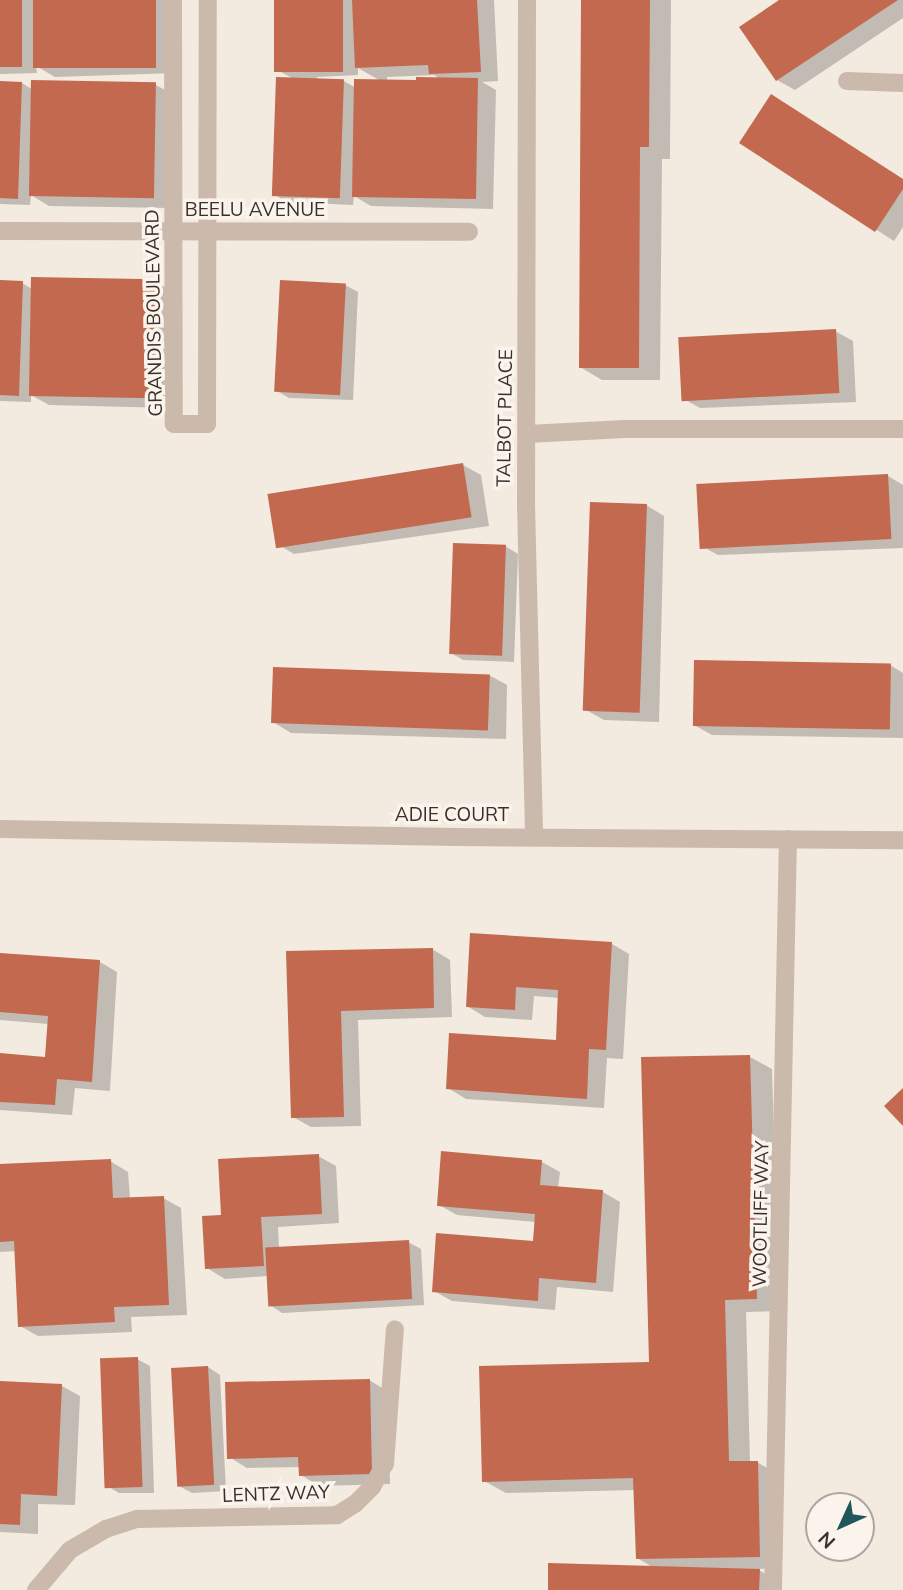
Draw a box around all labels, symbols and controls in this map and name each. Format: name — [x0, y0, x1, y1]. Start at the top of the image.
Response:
street label: BEELU AVENUE — [185, 199, 325, 221]
street label: GRANDIS BOULEVARD — [141, 209, 167, 417]
street label: TALBOT PLACE — [492, 349, 518, 487]
street label: ADIE COURT — [395, 804, 509, 826]
street label: WOOTLIFF WAY — [748, 1140, 774, 1288]
street label: LENTZ WAY — [222, 1481, 330, 1507]
north arrow — [805, 1492, 875, 1562]
text: N — [813, 1527, 840, 1554]

